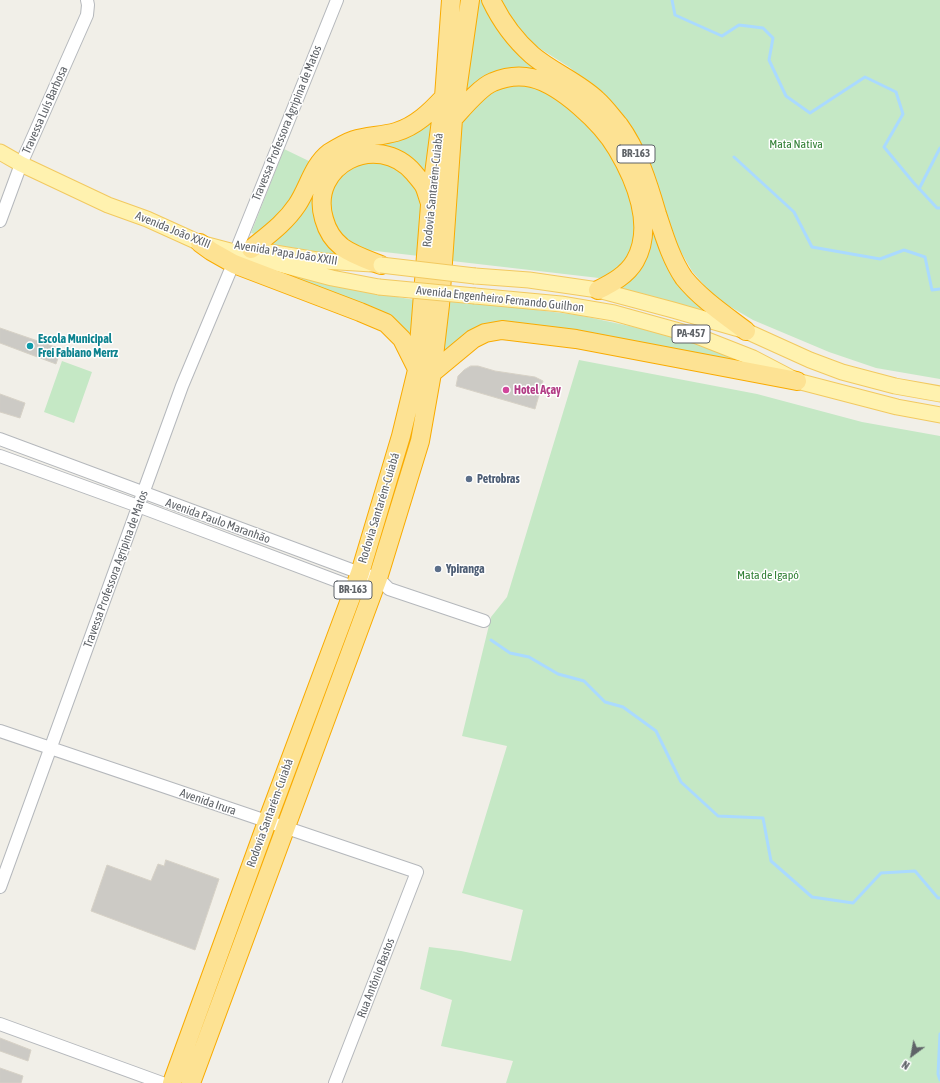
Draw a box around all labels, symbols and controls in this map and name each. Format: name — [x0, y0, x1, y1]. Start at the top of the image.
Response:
street label: Travessa Professora Agripina de Matos — [249, 43, 325, 203]
street label: Travessa Luís Barbosa — [19, 64, 71, 156]
street label: Rodovia Santarém-Cuiabá — [420, 132, 446, 248]
park label: Mata Nativa — [769, 137, 823, 151]
road number: BR-163 — [617, 145, 655, 163]
street label: Avenida João XXIII — [133, 208, 213, 252]
street label: Avenida Papa João XXIII — [233, 238, 339, 268]
street label: Avenida Engenheiro Fernando Guilhon — [415, 283, 585, 315]
road number: PA-457 — [672, 325, 710, 343]
place label: Escola Municipal Frei Fabiano Merrz — [38, 332, 118, 360]
marker: Escola Municipal Frei Fabiano Merrz — [25, 341, 35, 351]
place label: Hotel Açay — [514, 383, 561, 397]
marker: Hotel Açay — [501, 385, 511, 395]
street label: Rodovia Santarém-Cuiabá — [355, 451, 403, 565]
place label: Petrobras — [477, 472, 520, 486]
marker: Petrobras — [464, 474, 474, 484]
street label: Travessa Professora Agripina de Matos — [81, 488, 151, 650]
street label: Avenida Paulo Maranhão — [164, 495, 272, 547]
place label: Ypiranga — [446, 562, 485, 576]
marker: Ypiranga — [433, 564, 443, 574]
park label: Mata de Igapó — [737, 568, 799, 582]
road number: BR-163 — [334, 581, 372, 599]
street label: Rodovia Santarém-Cuiabá — [244, 757, 296, 869]
street label: Avenida Irura — [178, 786, 238, 818]
street label: Rua Antônio Bastos — [354, 936, 398, 1020]
north arrow — [892, 1035, 932, 1075]
text: N — [900, 1058, 912, 1072]

